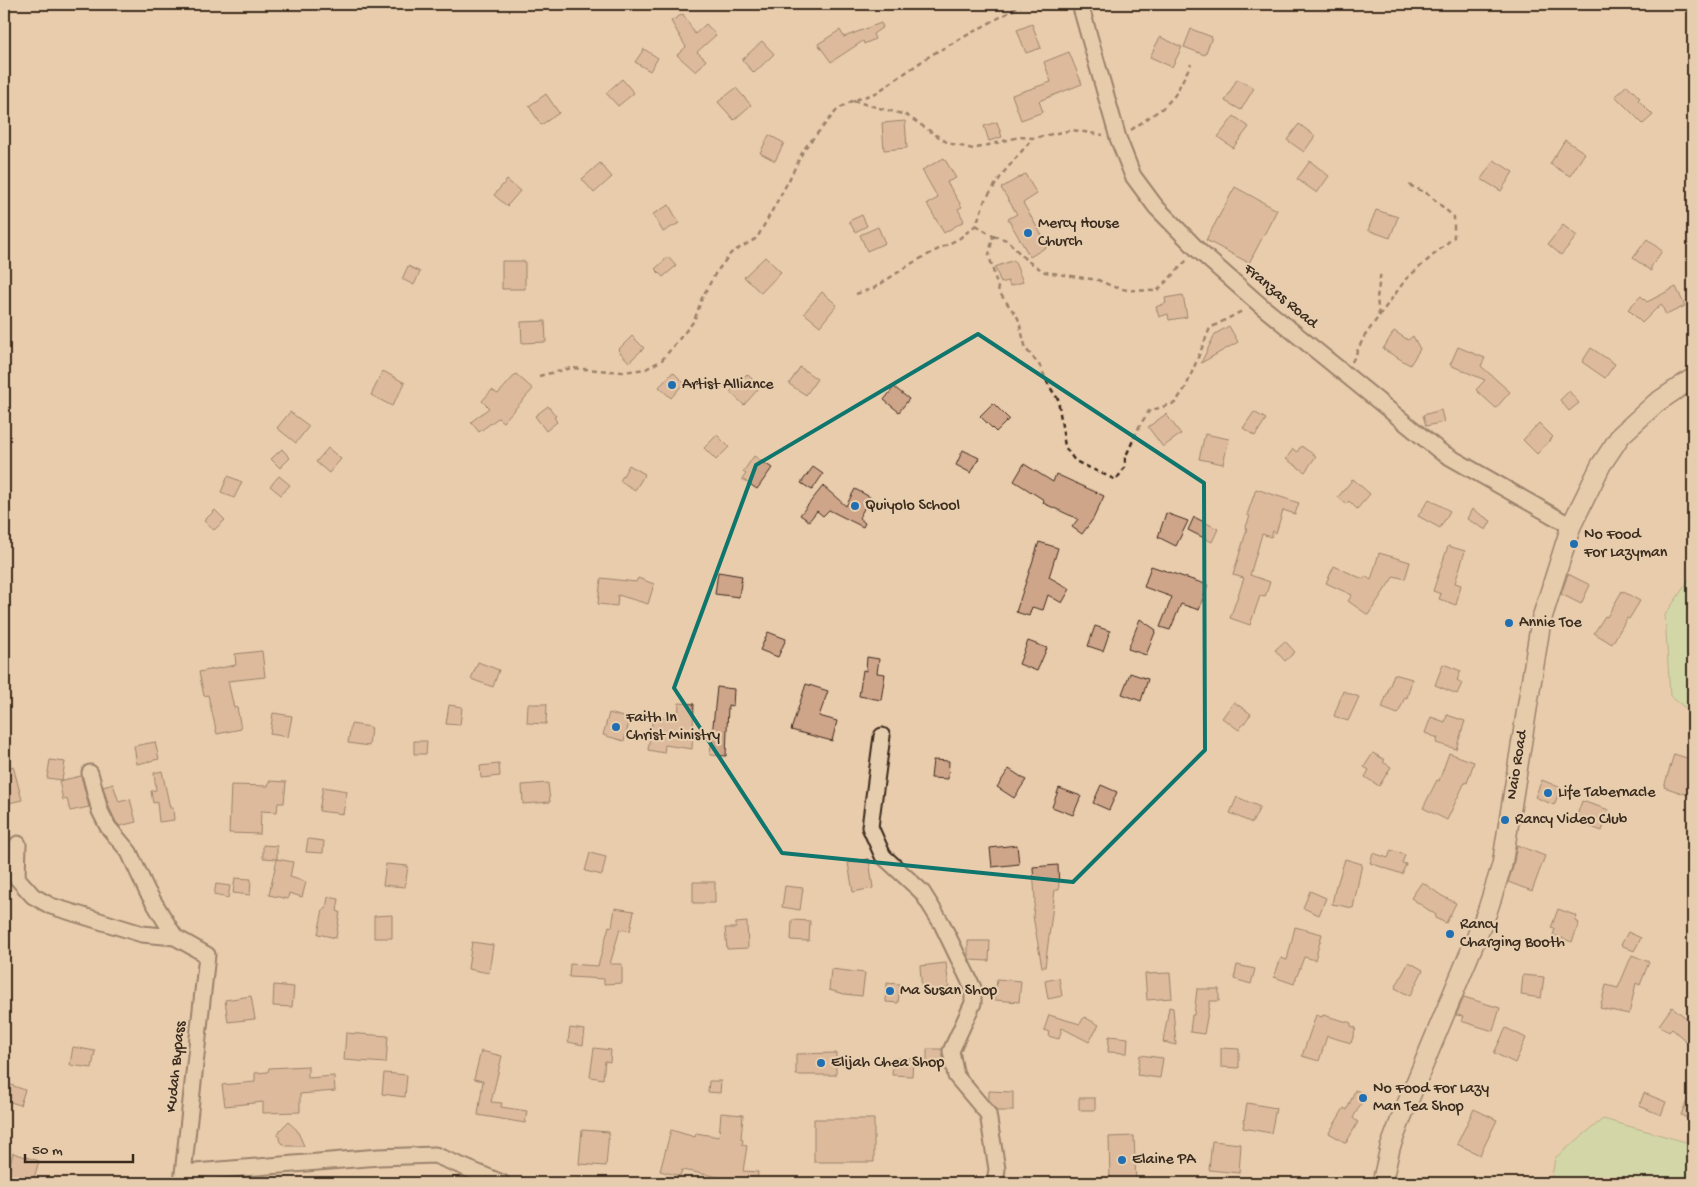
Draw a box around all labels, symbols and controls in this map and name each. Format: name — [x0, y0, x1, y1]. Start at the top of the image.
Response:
place label: Mercy House Church — [1038, 215, 1120, 252]
marker: Mercy House Church — [1022, 227, 1034, 239]
street label: Franzas Road — [1238, 260, 1322, 335]
place label: Artist Alliance — [682, 376, 774, 395]
marker: Artist Alliance — [666, 379, 678, 391]
place label: Quiyolo School — [865, 497, 960, 516]
marker: Quiyolo School — [849, 500, 861, 512]
place label: No Food For Lazyman — [1583, 526, 1668, 563]
marker: No Food For Lazyman — [1568, 538, 1580, 550]
place label: Annie Toe — [1519, 614, 1583, 633]
marker: Annie Toe — [1503, 617, 1515, 629]
place label: Faith In Christ Ministry — [625, 709, 720, 746]
marker: Faith In Christ Ministry — [610, 721, 622, 733]
street label: Naio Road — [1503, 727, 1533, 801]
place label: Life Tabernacle — [1558, 784, 1656, 803]
marker: Life Tabernacle — [1542, 787, 1554, 799]
place label: Rancy Video Club — [1515, 811, 1628, 830]
marker: Rancy Video Club — [1499, 814, 1511, 826]
place label: Rancy Charging Booth — [1460, 916, 1565, 953]
marker: Rancy Charging Booth — [1444, 928, 1456, 940]
place label: Ma Susan Shop — [900, 982, 997, 1001]
marker: Ma Susan Shop — [884, 985, 896, 997]
street label: Kudah Bypass — [163, 1019, 191, 1114]
place label: Elijah Chea Shop — [831, 1054, 944, 1073]
marker: Elijah Chea Shop — [815, 1057, 827, 1069]
place label: No Food For Lazy Man Tea Shop — [1373, 1080, 1489, 1117]
marker: No Food For Lazy Man Tea Shop — [1357, 1092, 1369, 1104]
scale bar — [25, 1132, 132, 1164]
text: 50 m — [32, 1142, 63, 1160]
place label: Elaine PA — [1132, 1151, 1197, 1170]
marker: Elaine PA — [1116, 1154, 1128, 1166]

